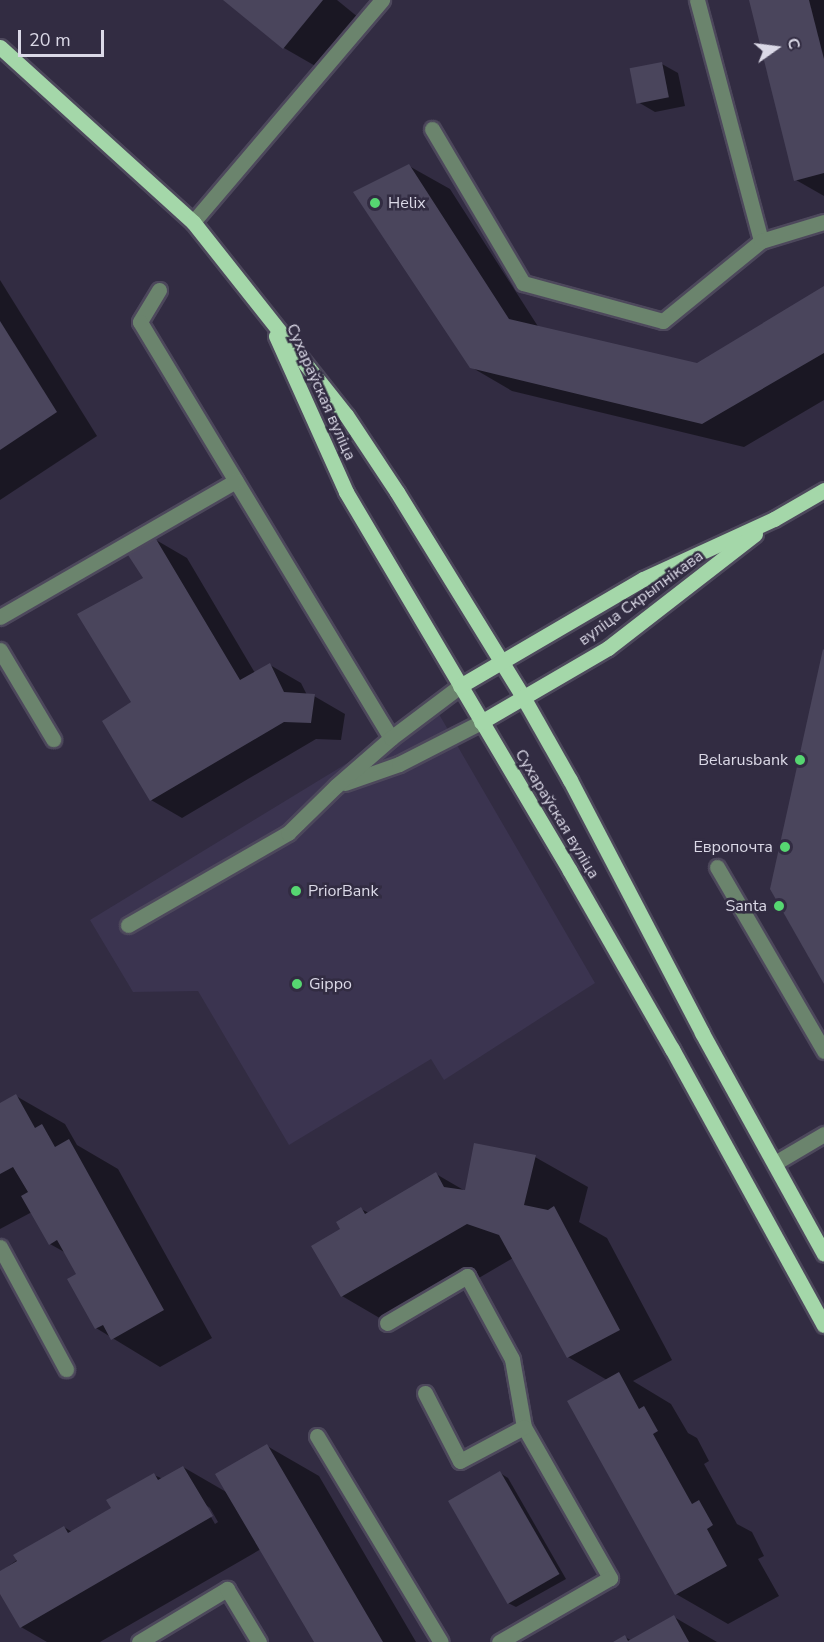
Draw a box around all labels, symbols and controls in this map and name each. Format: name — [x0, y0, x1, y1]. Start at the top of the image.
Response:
scale bar — [21, 18, 106, 56]
north arrow — [746, 18, 806, 78]
text: 20 m — [29, 28, 71, 52]
text: С — [781, 36, 805, 52]
place label: Helix — [388, 193, 426, 213]
marker: Helix — [366, 194, 384, 212]
street label: Сухараўская вуліца — [282, 321, 360, 463]
street label: вуліца Скрыпнікава — [575, 546, 707, 650]
street label: Сухараўская вуліца — [511, 746, 603, 882]
place label: Belarusbank — [698, 750, 788, 770]
marker: Belarusbank — [793, 753, 807, 767]
place label: Европочта — [693, 837, 773, 857]
marker: Европочта — [778, 840, 792, 854]
place label: PriorBank — [308, 881, 378, 901]
marker: PriorBank — [289, 884, 303, 898]
place label: Santa — [726, 896, 767, 916]
marker: Santa — [772, 899, 786, 913]
place label: Gippo — [309, 974, 352, 994]
marker: Gippo — [290, 977, 304, 991]

